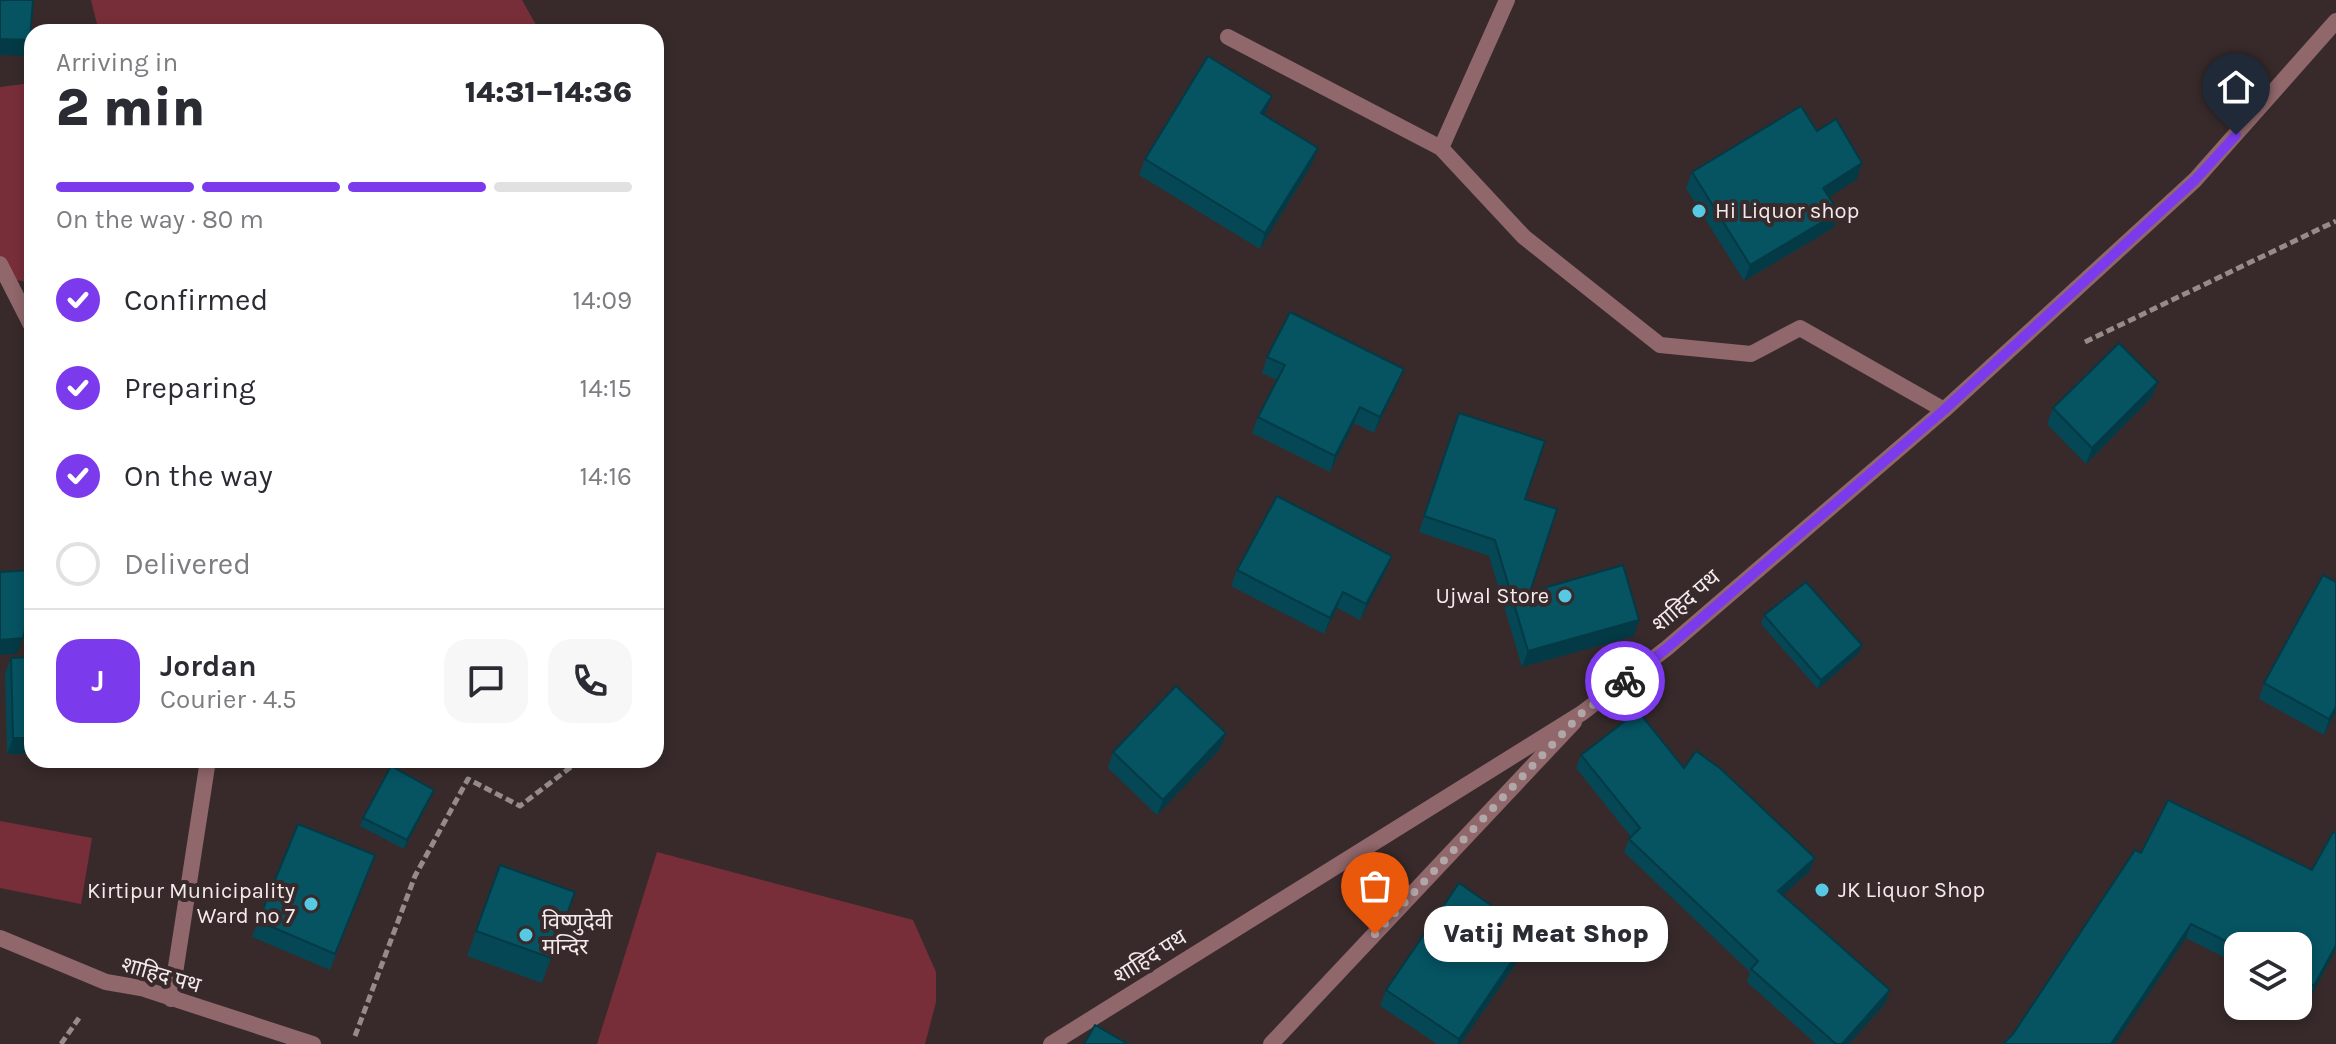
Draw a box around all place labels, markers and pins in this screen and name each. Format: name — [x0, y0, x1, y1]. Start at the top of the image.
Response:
pin — [2202, 53, 2270, 135]
place label: Hi Liquor shop — [1715, 198, 1859, 224]
marker: Hi Liquor shop — [1690, 202, 1708, 220]
place label: Ujwal Store — [1435, 583, 1549, 609]
marker: Ujwal Store — [1556, 587, 1574, 605]
pin — [1341, 852, 1409, 934]
place label: JK Liquor Shop — [1838, 877, 1985, 903]
place label: Kirtipur Municipality Ward no 7 — [87, 878, 295, 929]
marker: JK Liquor Shop — [1813, 881, 1831, 899]
marker: Kirtipur Municipality Ward no 7 — [302, 895, 320, 913]
callout: Vatij Meat Shop — [1423, 906, 1667, 962]
place label: विष्णुदेवी मन्दिर — [542, 908, 613, 960]
marker: विष्णुदेवी मन्दिर — [517, 926, 535, 944]

